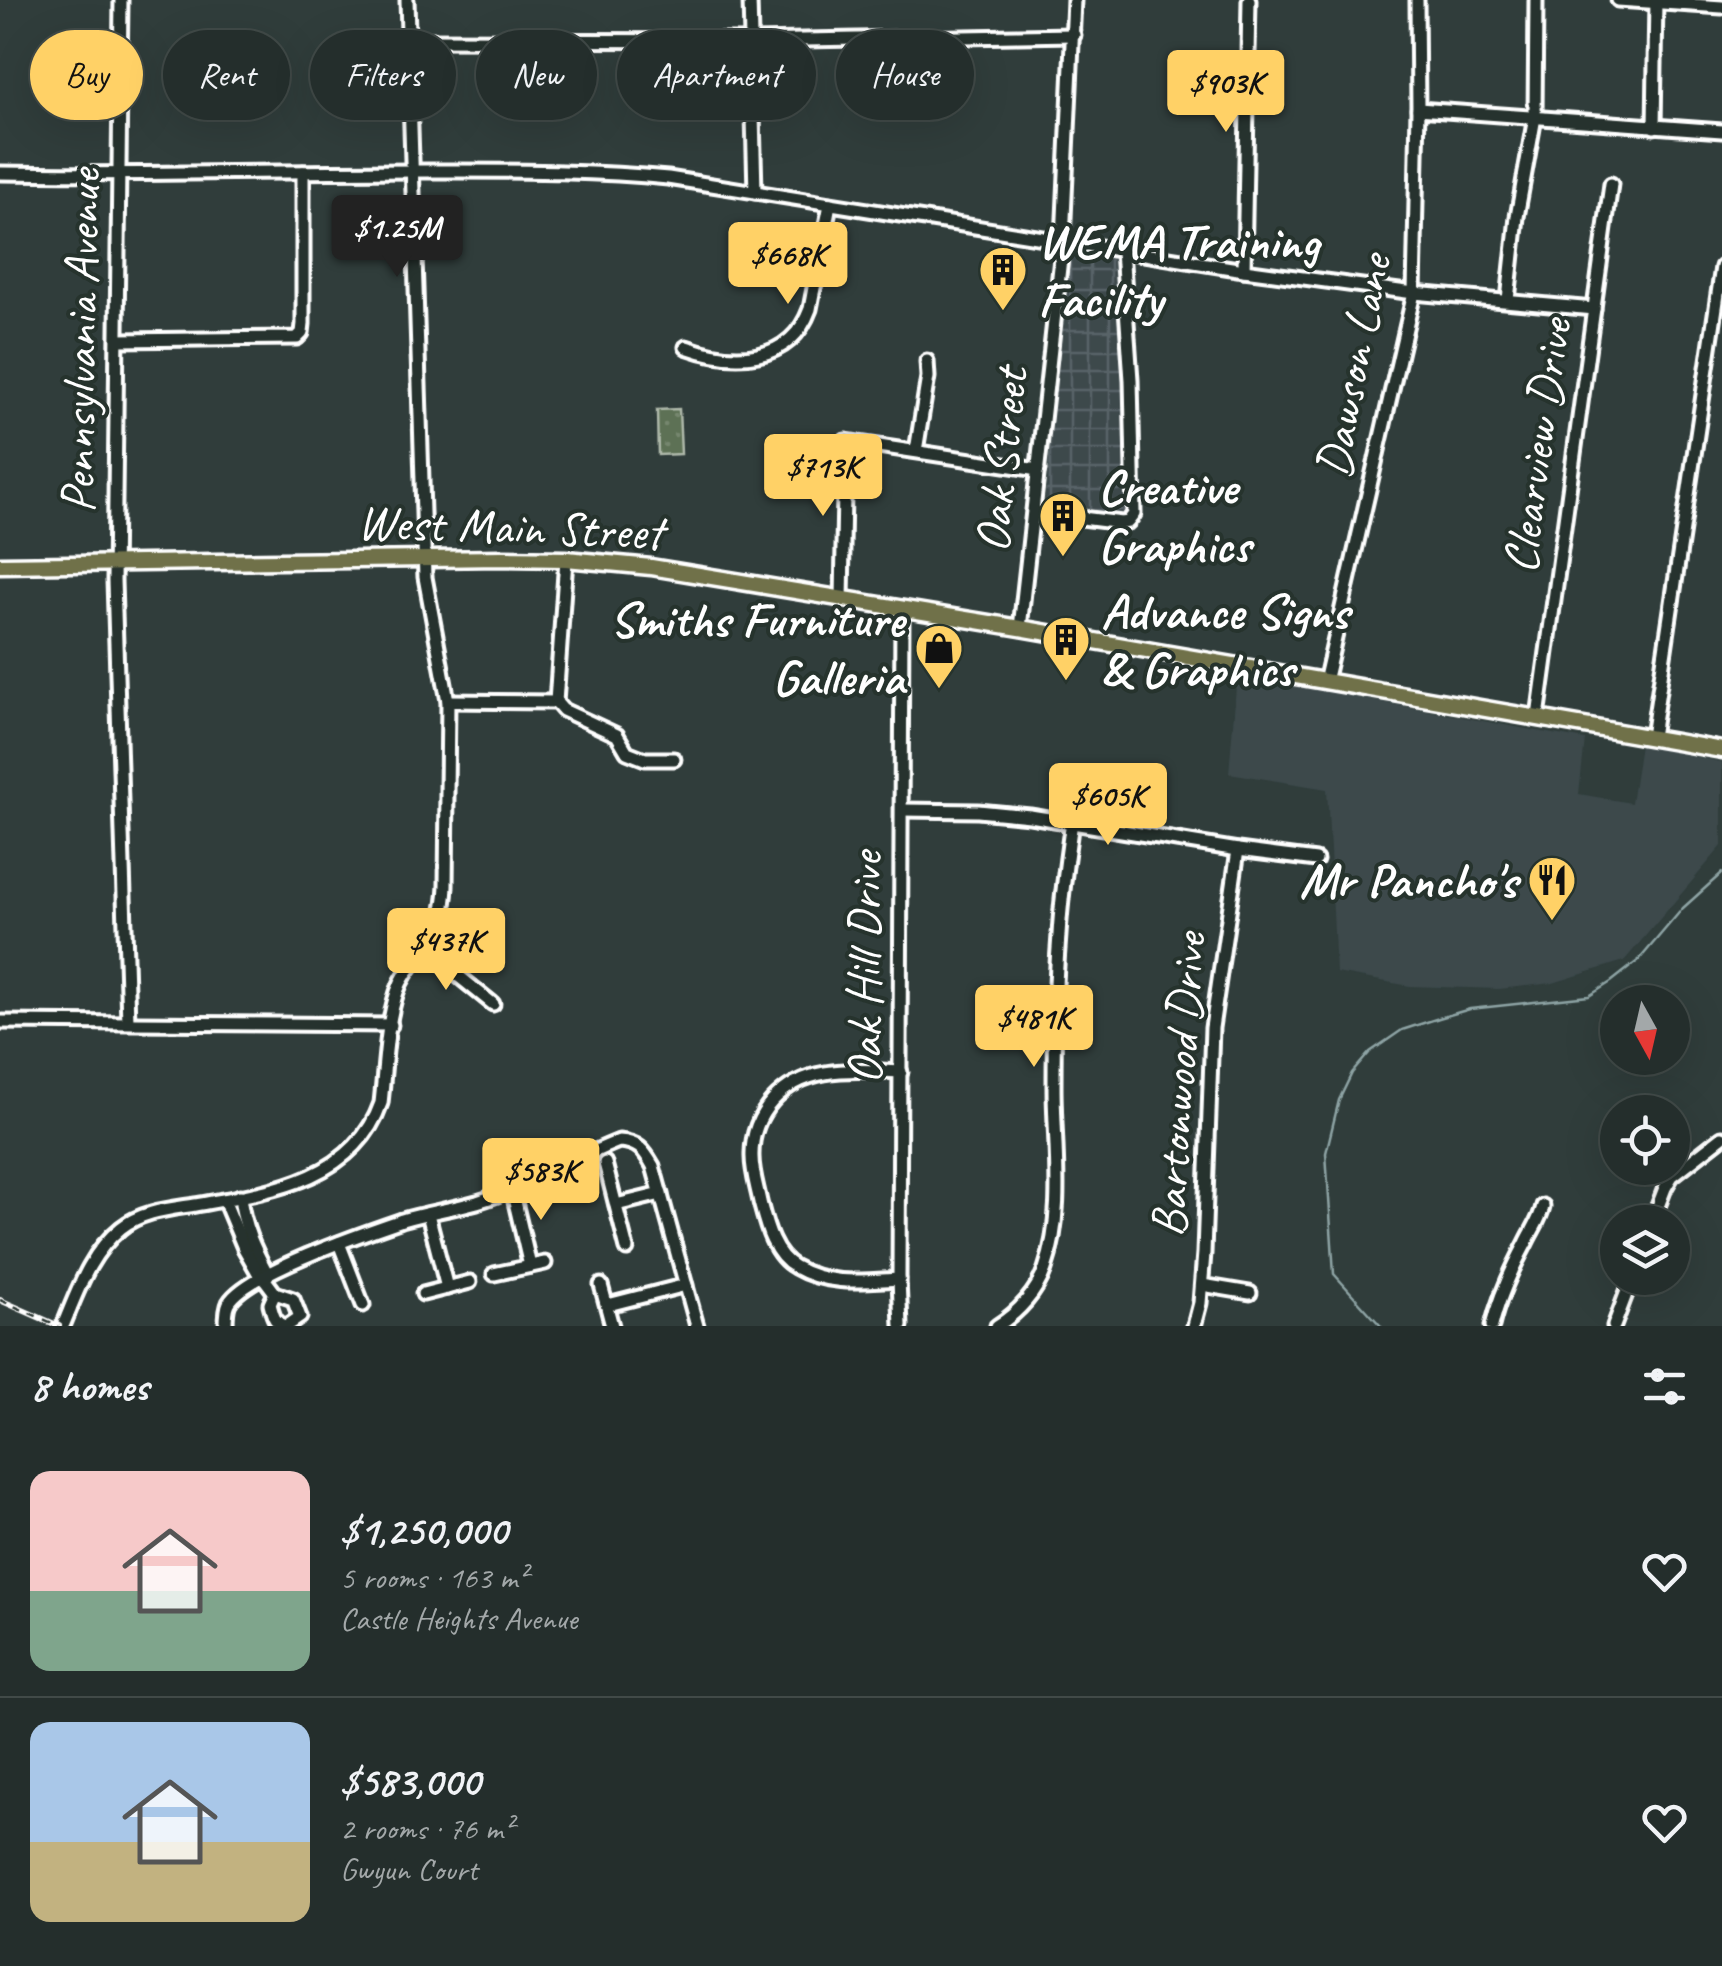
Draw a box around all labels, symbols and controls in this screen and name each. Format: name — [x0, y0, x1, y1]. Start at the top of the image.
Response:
chip: Buy — [30, 30, 143, 120]
chip: Rent — [163, 30, 290, 120]
chip: Filters — [310, 30, 456, 120]
chip: New — [476, 30, 597, 120]
chip: Apartment — [617, 30, 816, 120]
chip: House — [836, 30, 974, 120]
pin: $903K — [1156, 50, 1296, 135]
text: $903K — [1189, 62, 1263, 103]
street label: Pennsylvania Avenue — [46, 166, 115, 514]
pin: $1.25M — [316, 195, 478, 280]
text: $1.25M — [354, 207, 440, 248]
place label: WEMA Training Facility — [1038, 210, 1323, 331]
pin: $668K — [718, 222, 858, 307]
text: $668K — [750, 234, 826, 275]
building icon: WEMA Training Facility — [977, 244, 1029, 312]
street label: Dawson Lane — [1301, 245, 1406, 483]
street label: Clearview Drive — [1488, 312, 1586, 577]
street label: Oak Street — [960, 360, 1042, 555]
pin: $713K — [753, 434, 893, 519]
text: $713K — [786, 446, 860, 487]
place label: Creative Graphics — [1098, 456, 1255, 577]
street label: West Main Street — [356, 490, 670, 564]
building icon: Creative Graphics — [1037, 490, 1089, 558]
place label: Advance Signs & Graphics — [1101, 580, 1353, 701]
place label: Smiths Furniture Galleria — [609, 588, 908, 709]
building icon: Advance Signs & Graphics — [1040, 614, 1092, 682]
shop icon: Smiths Furniture Galleria — [913, 622, 965, 690]
pin: $605K — [1038, 763, 1178, 848]
text: $605K — [1071, 775, 1145, 816]
street label: Oak Hill Drive — [833, 848, 896, 1084]
place label: Mr Pancho's — [1299, 849, 1521, 912]
restaurant icon: Mr Pancho's — [1526, 854, 1578, 922]
pin: $437K — [376, 908, 516, 993]
text: $437K — [409, 920, 483, 961]
street label: Bartonwood Drive — [1136, 928, 1220, 1239]
pin: $481K — [964, 985, 1104, 1070]
north arrow — [1600, 985, 1690, 1075]
map controls — [1600, 985, 1690, 1295]
text: $481K — [997, 997, 1071, 1038]
button: locate — [1600, 1095, 1690, 1185]
pin: $583K — [471, 1138, 611, 1223]
text: $583K — [504, 1150, 578, 1191]
button: layers — [1600, 1205, 1690, 1295]
icon: filters — [1637, 1359, 1692, 1414]
text: 8 homes — [30, 1360, 149, 1413]
text: $1,250,000 — [340, 1504, 507, 1557]
icon: home — [110, 1511, 230, 1631]
icon: heart — [1637, 1544, 1692, 1599]
text: 5 rooms · 163 m² — [340, 1557, 527, 1598]
text: Castle Heights Avenue — [340, 1598, 577, 1639]
text: $583,000 — [340, 1755, 480, 1808]
icon: home — [110, 1762, 230, 1882]
icon: heart — [1637, 1795, 1692, 1850]
text: 2 rooms · 76 m² — [340, 1808, 513, 1849]
text: Gwyun Court — [340, 1849, 478, 1890]

